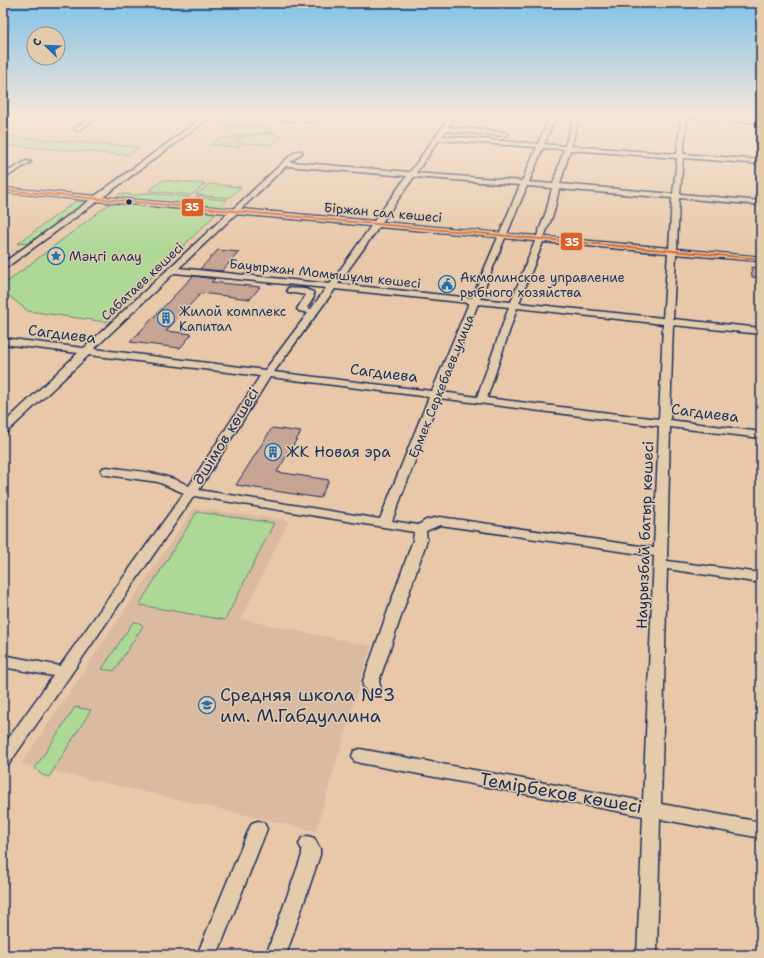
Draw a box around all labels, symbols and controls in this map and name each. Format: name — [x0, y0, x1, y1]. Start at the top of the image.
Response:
north arrow — [26, 26, 66, 66]
text: С — [29, 36, 46, 48]
unlabelled marker — [124, 197, 134, 207]
line badge: 35 — [181, 198, 204, 217]
street label: Біржан сал көшесі — [323, 199, 443, 226]
text: 35 — [185, 200, 199, 215]
line badge: 35 — [560, 232, 583, 251]
text: 35 — [565, 235, 579, 250]
street label: Сабатаев көшесі — [97, 239, 187, 324]
place icon: Мәңгі алау — [46, 246, 66, 266]
place label: Мәңгі алау — [69, 248, 142, 265]
street label: Бауыржан Момышұлы көшесі — [228, 255, 422, 292]
place label: Акмолинское управление рыбного хозяйства — [460, 269, 625, 301]
public building icon: Акмолинское управление рыбного хозяйства — [437, 274, 457, 294]
place label: Жилой комплекс Капитал — [179, 303, 286, 335]
building icon: Жилой комплекс Капитал — [156, 308, 176, 328]
street label: Ермек Серкебаев улица — [405, 312, 478, 461]
street label: Сагдиева — [27, 320, 98, 348]
street label: Сагдиева — [349, 359, 420, 387]
street label: Әшімов көшесі — [188, 384, 264, 488]
street label: Сагдиева — [670, 399, 741, 427]
street label: Наурызбай батыр көшесі — [632, 441, 658, 629]
building icon: ЖК Новая эра — [263, 442, 283, 462]
place label: ЖК Новая эра — [286, 442, 391, 462]
place label: Средняя школа №3 им. М.Габдуллина — [220, 683, 395, 728]
school or university icon: Средняя школа №3 им. М.Габдуллина — [197, 695, 217, 715]
street label: Темірбеков көшесі — [478, 767, 644, 819]

